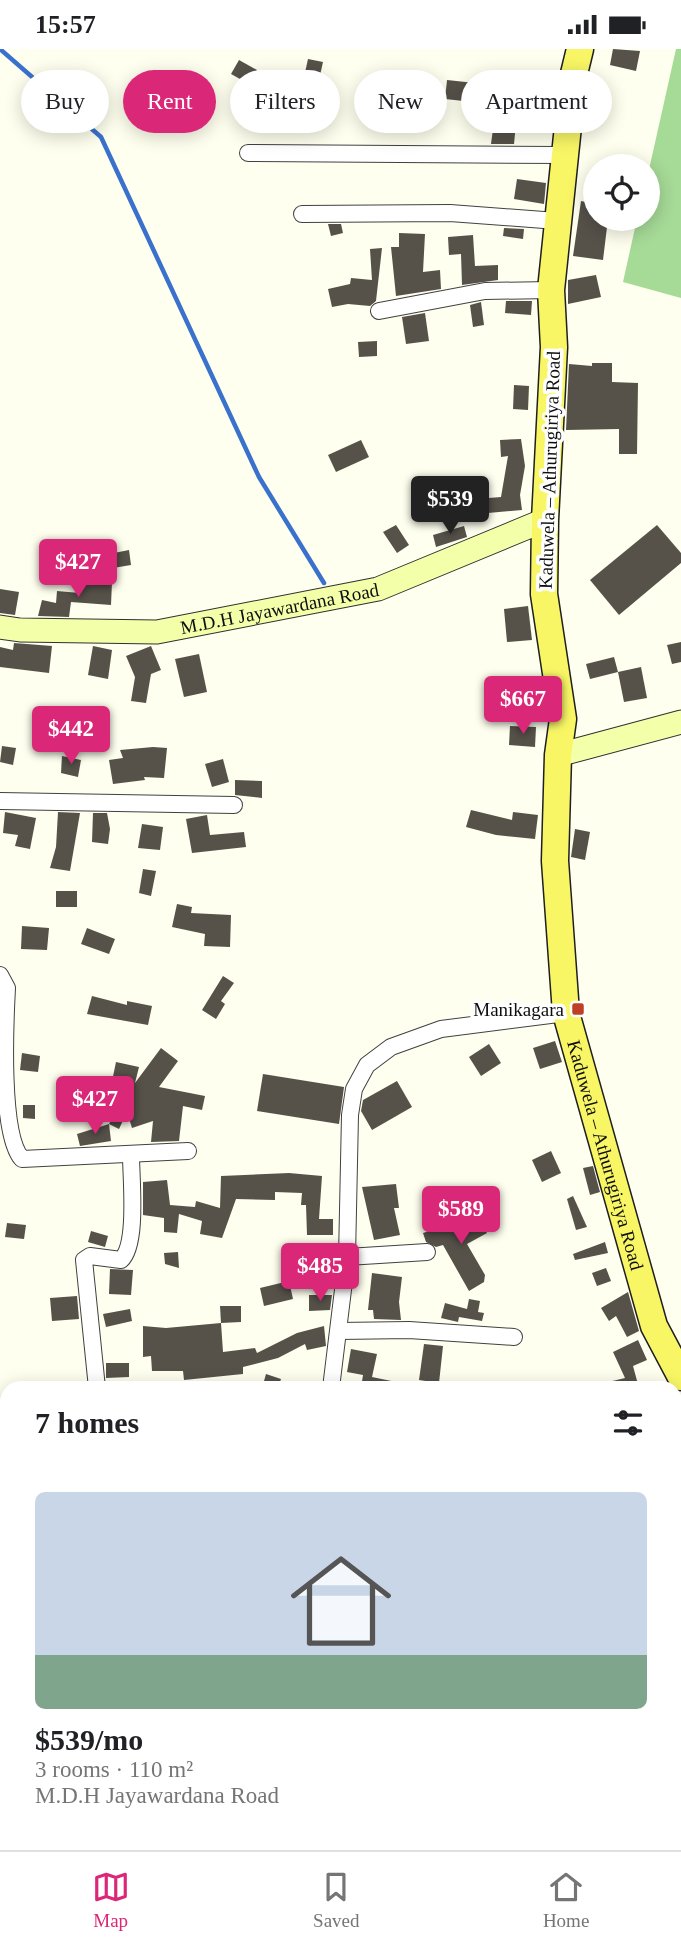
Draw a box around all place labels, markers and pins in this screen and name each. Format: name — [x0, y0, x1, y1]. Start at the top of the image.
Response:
pin: $539 — [409, 477, 491, 536]
pin: $427 — [37, 539, 119, 599]
pin: $667 — [482, 677, 564, 736]
pin: $442 — [30, 707, 112, 766]
place label: Manikagara — [473, 999, 565, 1020]
marker: Manikagara — [570, 1001, 586, 1017]
pin: $427 — [54, 1077, 136, 1136]
pin: $589 — [420, 1187, 502, 1246]
pin: $485 — [279, 1243, 361, 1303]

